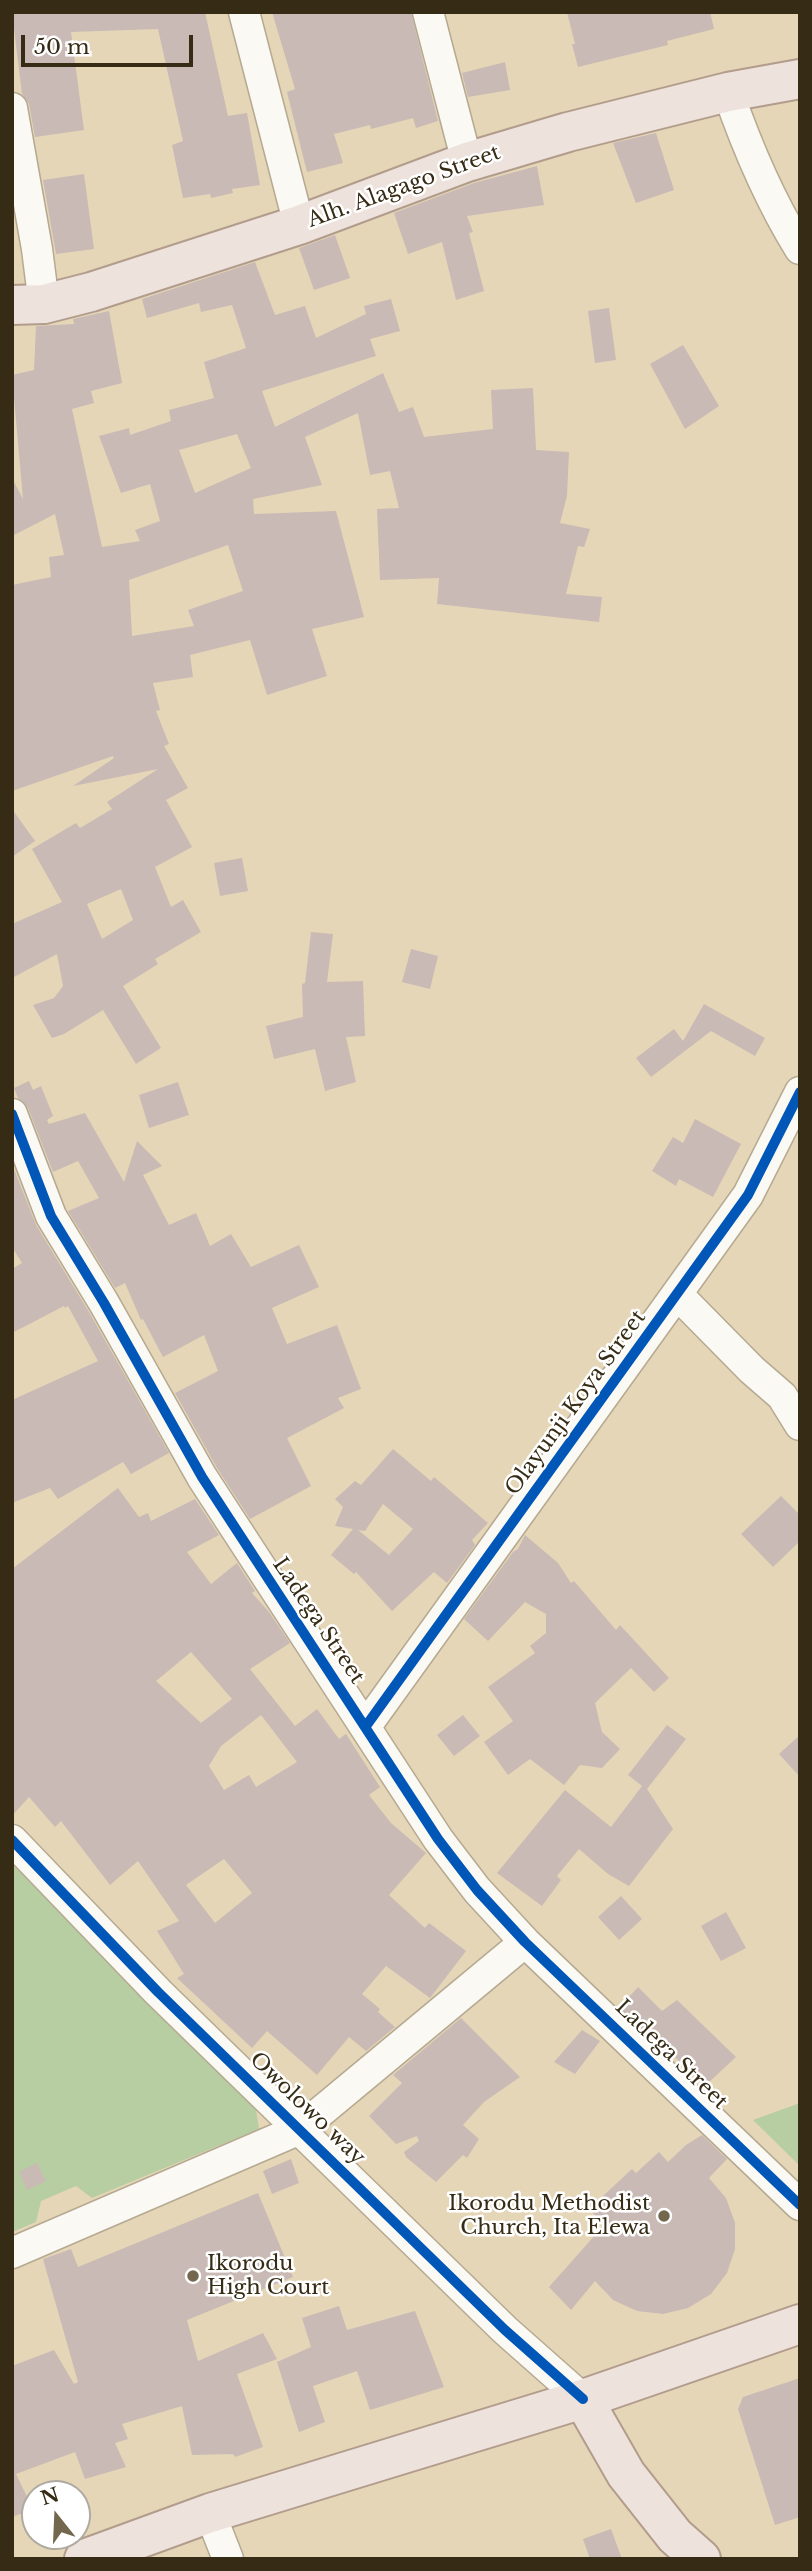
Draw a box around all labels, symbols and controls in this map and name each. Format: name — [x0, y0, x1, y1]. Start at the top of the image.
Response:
scale bar — [24, 21, 196, 65]
text: 50 m — [34, 34, 89, 60]
street label: Alh. Alagago Street — [304, 140, 504, 234]
street label: Olayunji Koya Street — [500, 1306, 652, 1500]
street label: Ladega Street — [267, 1553, 369, 1689]
street label: Ladega Street — [610, 1995, 732, 2115]
street label: Owolowo way — [244, 2048, 370, 2170]
place label: Ikorodu Methodist Church, Ita Elewa — [448, 2191, 650, 2241]
marker: Ikorodu Methodist Church, Ita Elewa — [656, 2208, 672, 2224]
place label: Ikorodu High Court — [207, 2251, 329, 2301]
marker: Ikorodu High Court — [185, 2268, 201, 2284]
north arrow — [21, 2480, 91, 2550]
text: N — [38, 2483, 62, 2510]

